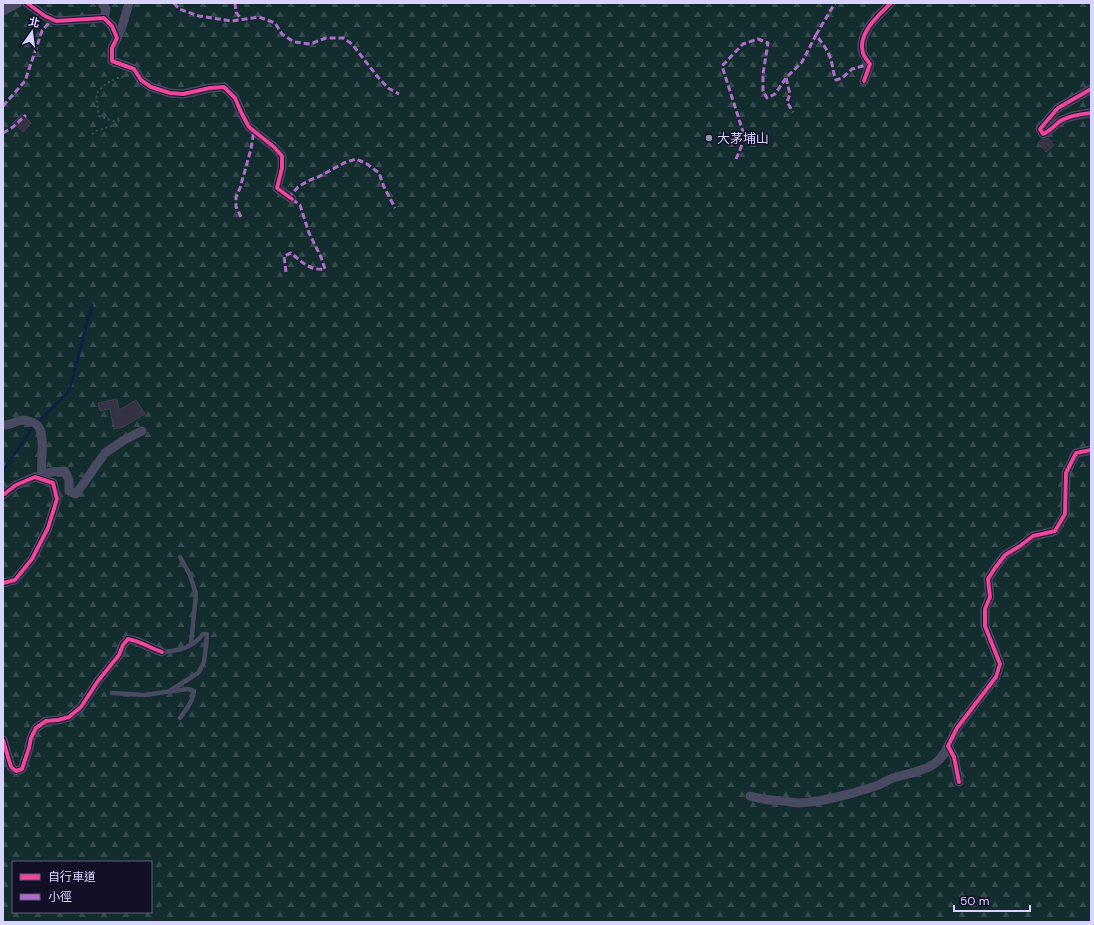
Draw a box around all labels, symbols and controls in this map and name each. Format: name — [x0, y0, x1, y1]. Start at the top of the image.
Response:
north arrow — [12, 12, 52, 52]
text: 北 — [27, 14, 41, 30]
place label: 大茅埔山 — [717, 130, 769, 147]
marker: 大茅埔山 — [704, 133, 714, 143]
legend — [12, 861, 152, 913]
text: 自行車道 — [48, 869, 96, 885]
scale bar — [954, 887, 1030, 913]
text: 小徑 — [48, 889, 72, 905]
text: 50 m — [960, 893, 989, 909]

